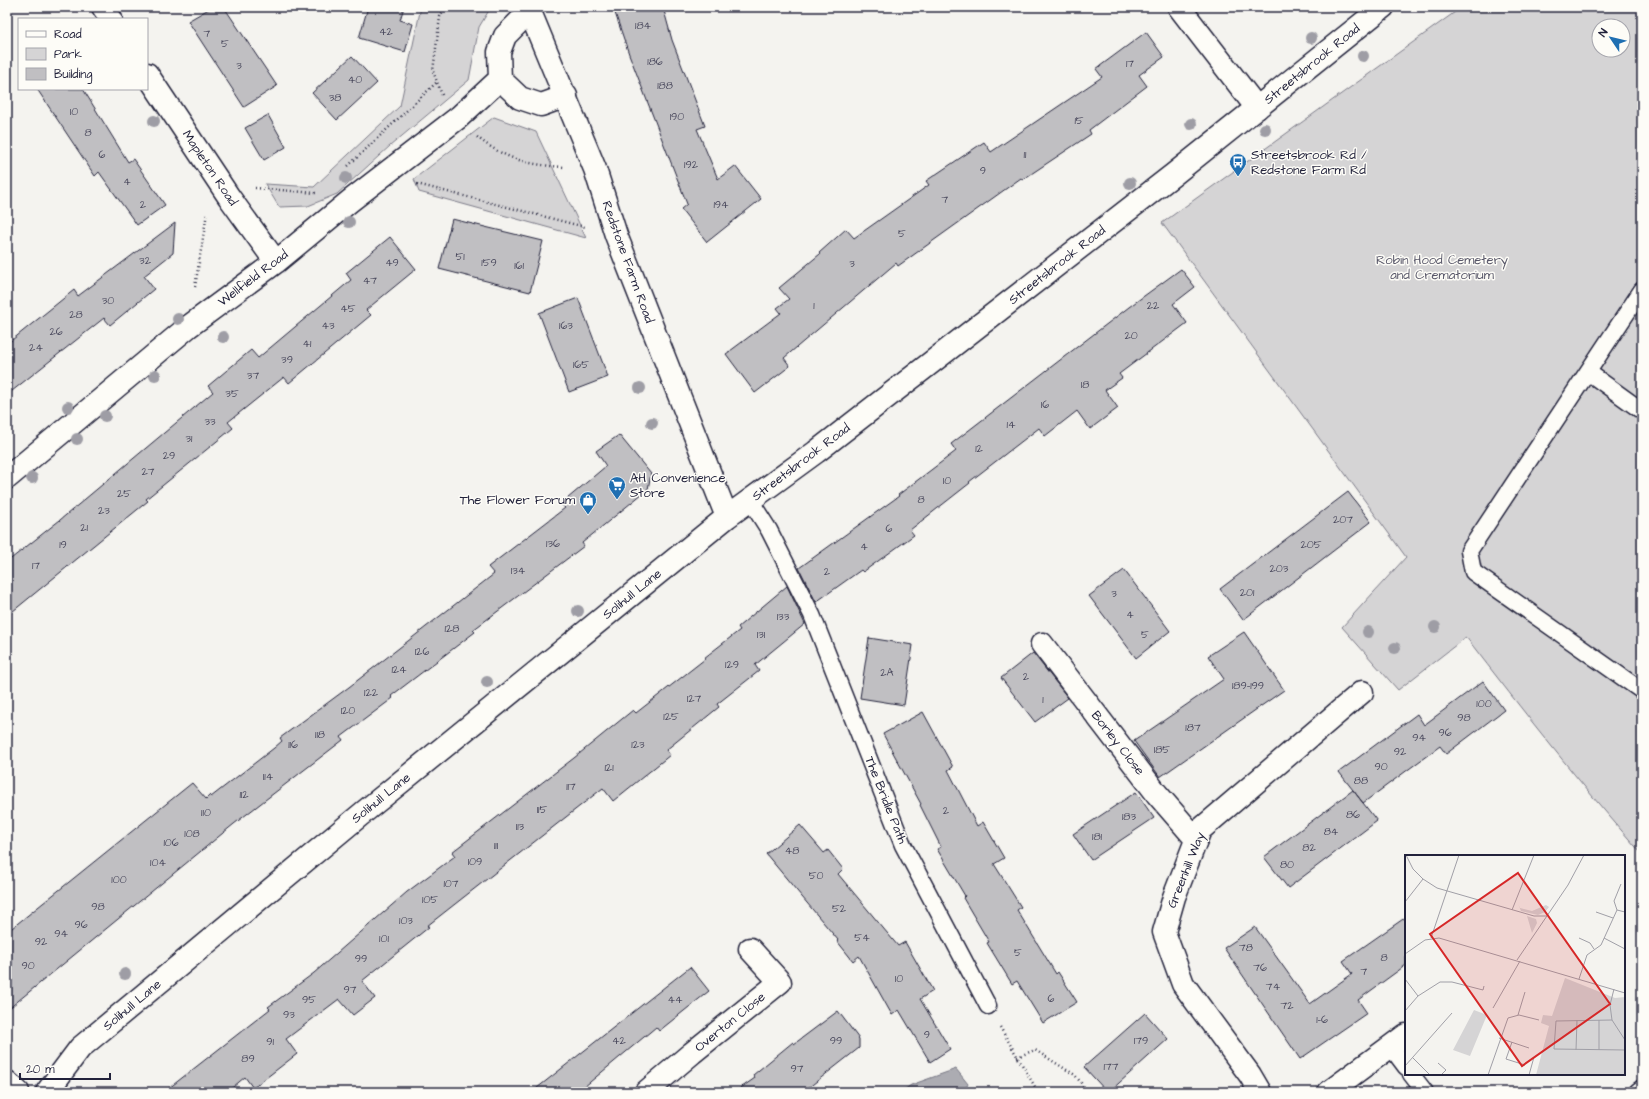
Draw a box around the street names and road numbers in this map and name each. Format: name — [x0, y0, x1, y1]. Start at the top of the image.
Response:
street label: Streetsbrook Road — [1260, 19, 1364, 108]
street label: Mapleton Road — [178, 127, 242, 210]
street label: Redstone Farm Road — [598, 198, 659, 326]
street label: Streetsbrook Road — [1005, 221, 1110, 309]
street label: Wellfield Road — [214, 245, 292, 310]
street label: Streetsbrook Road — [748, 419, 854, 505]
street label: Solihull Lane — [599, 565, 665, 623]
street label: Borley Close — [1086, 707, 1149, 780]
street label: The Bridle Path — [860, 754, 912, 847]
street label: Solihull Lane — [348, 769, 414, 827]
street label: Greenhill Way — [1163, 829, 1210, 911]
street label: Solihull Lane — [99, 975, 165, 1035]
street label: Overton Close — [691, 988, 769, 1056]

